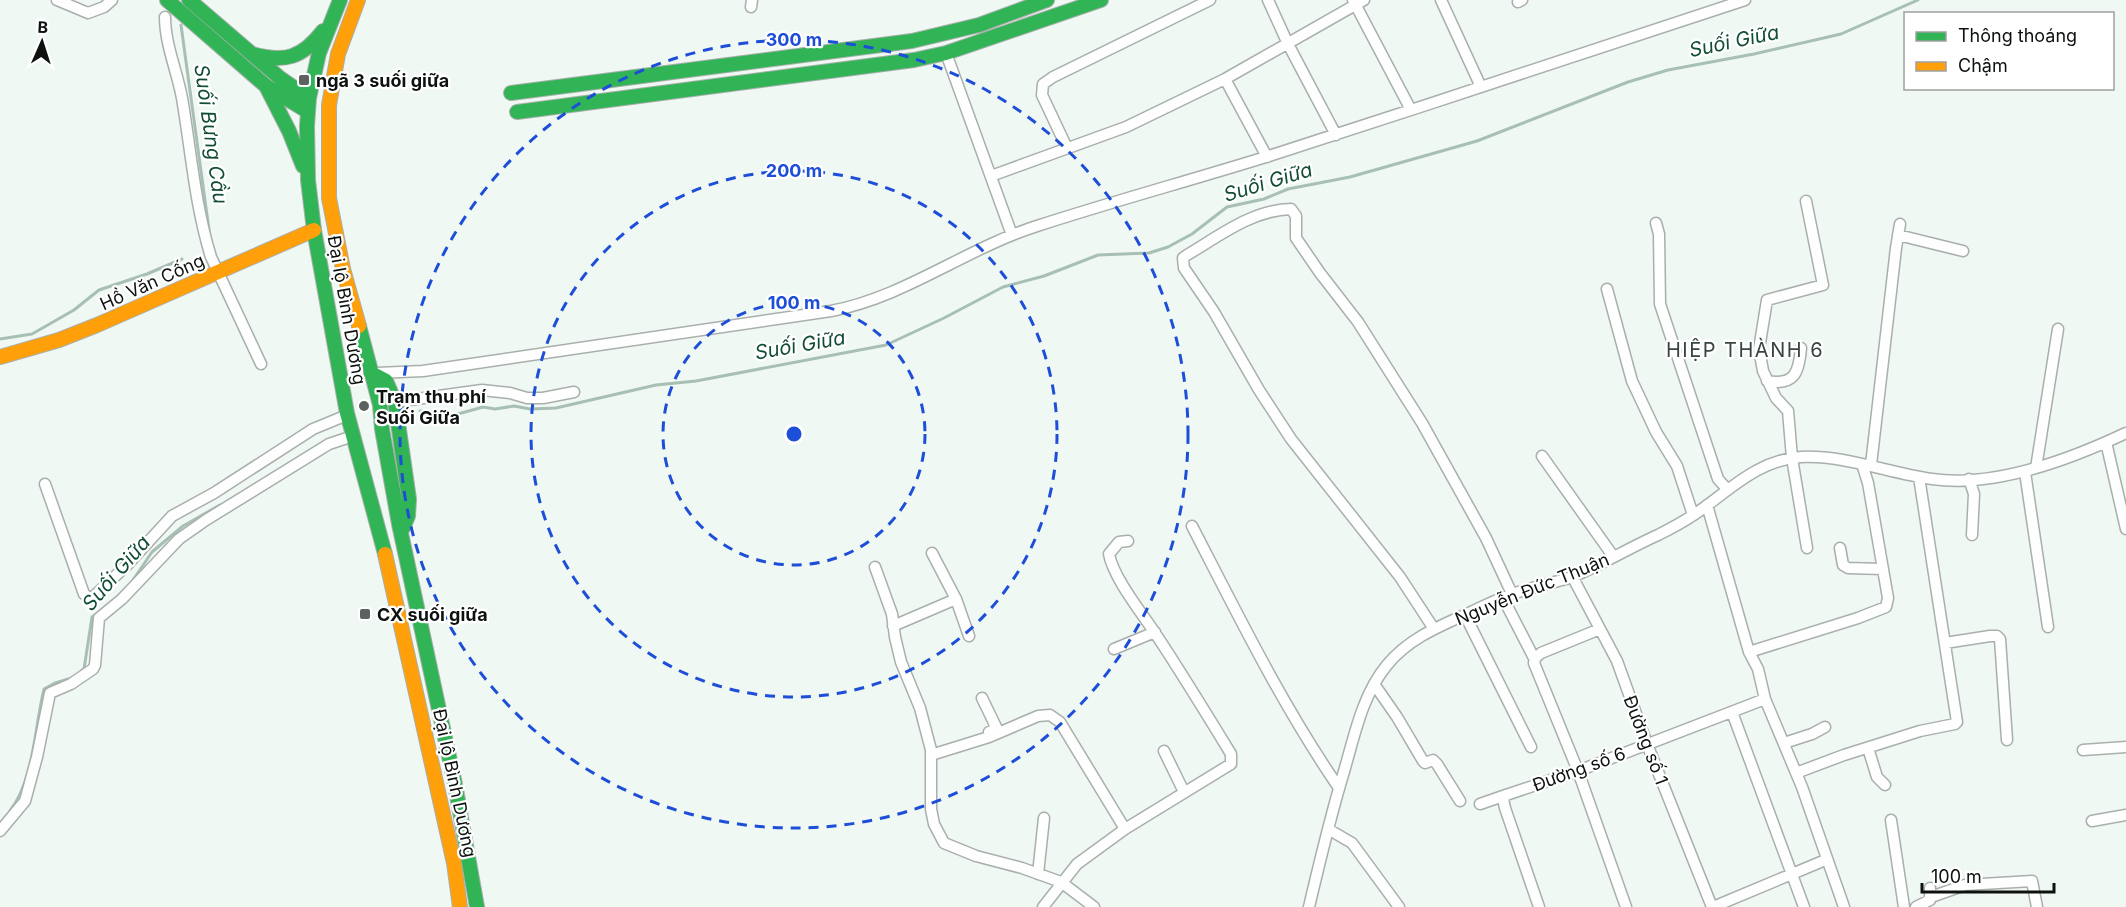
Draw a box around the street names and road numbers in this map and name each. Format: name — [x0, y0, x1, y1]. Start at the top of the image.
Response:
street label: Đại lộ Bình Dương — [324, 234, 370, 386]
street label: Hồ Văn Cống — [96, 250, 208, 314]
street label: Nguyễn Đức Thuận — [1452, 548, 1612, 630]
street label: Đường số 1 — [1619, 693, 1673, 787]
street label: Đại lộ Bình Dương — [429, 707, 481, 859]
street label: Đường số 6 — [1530, 742, 1628, 796]

